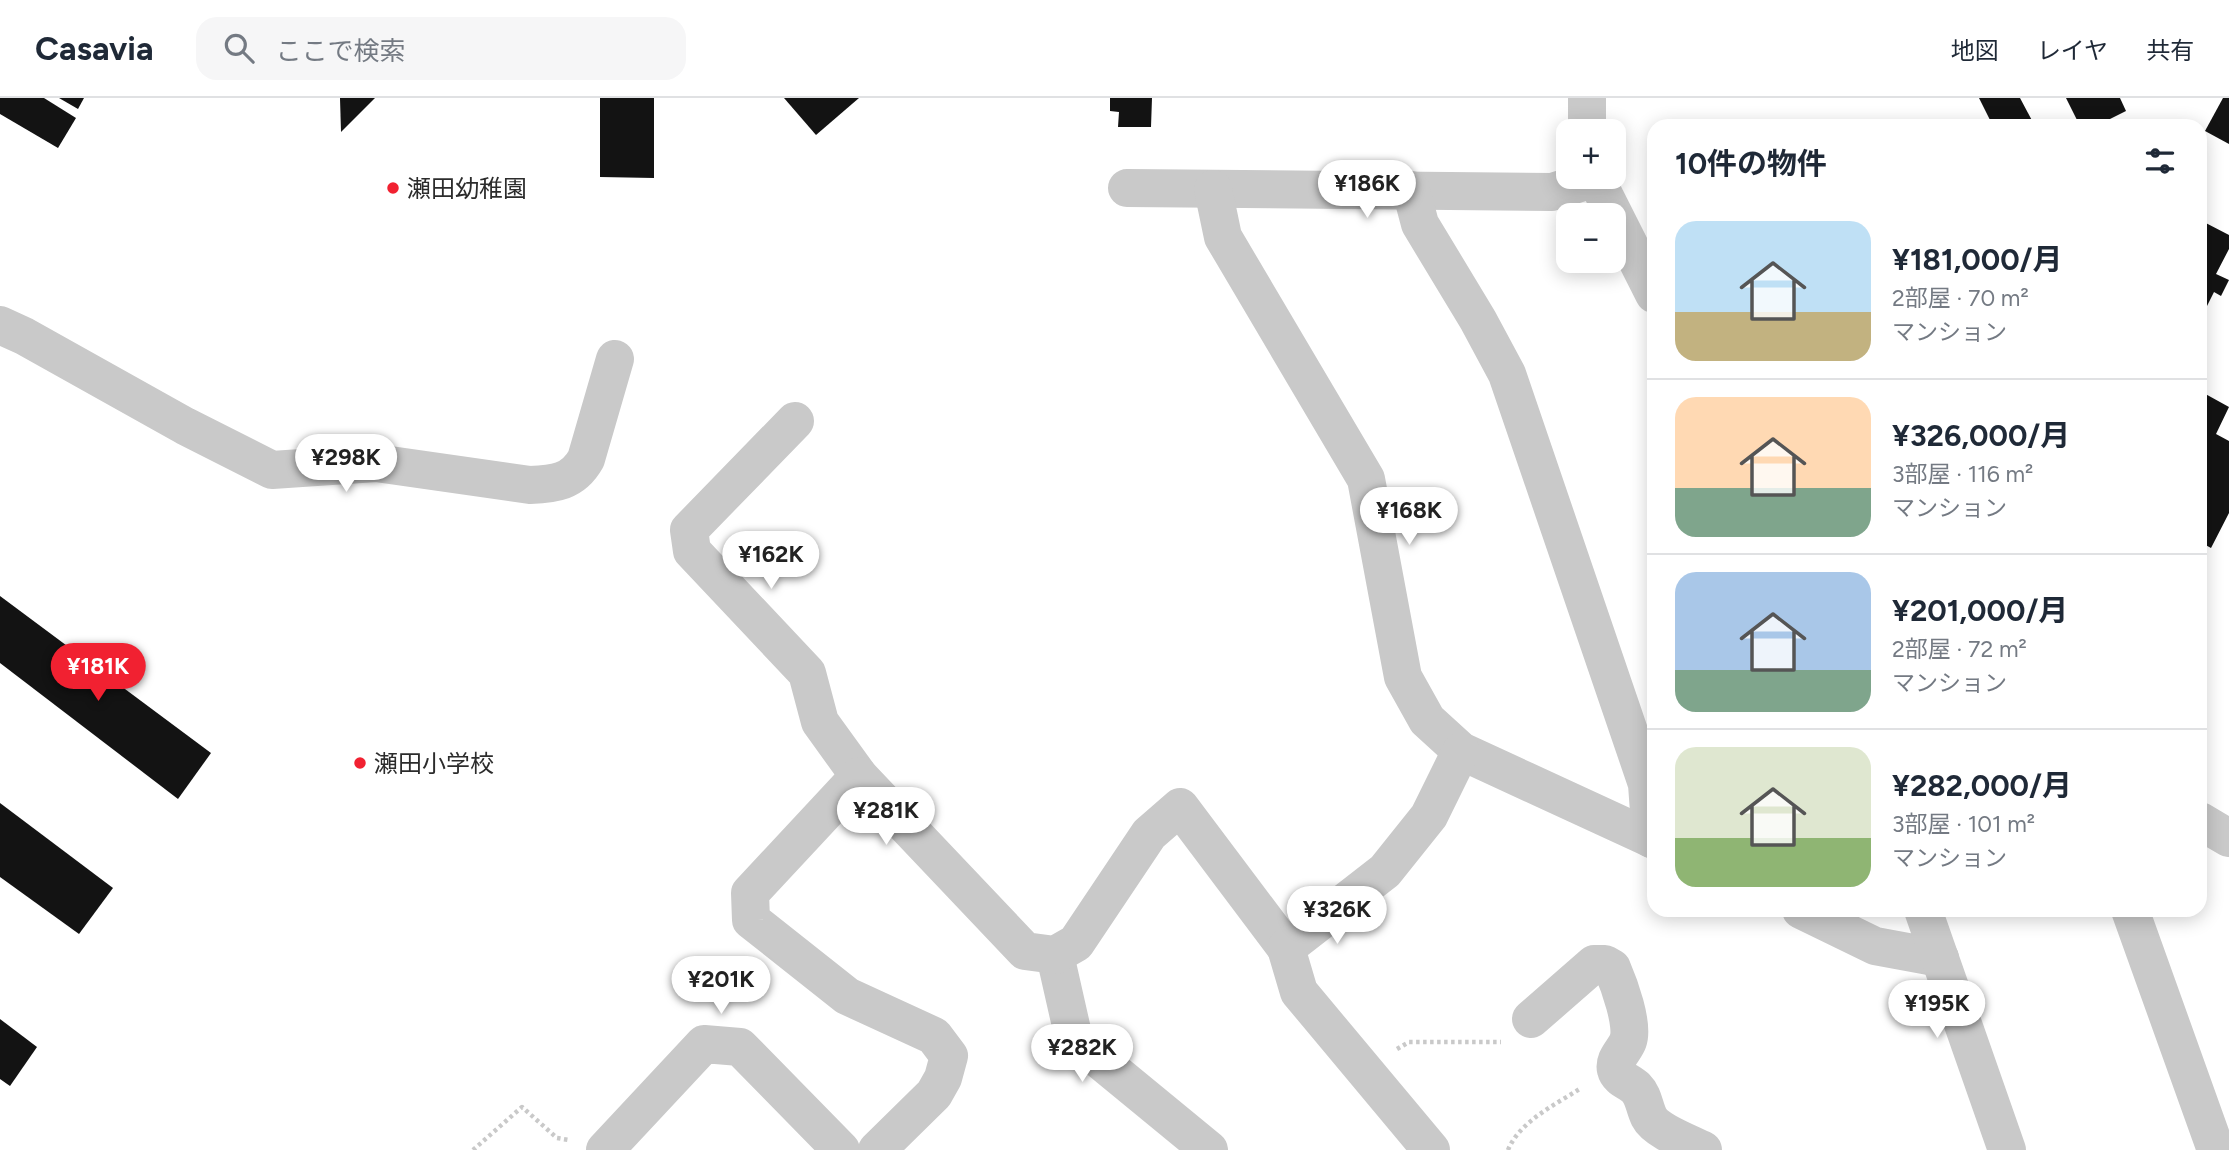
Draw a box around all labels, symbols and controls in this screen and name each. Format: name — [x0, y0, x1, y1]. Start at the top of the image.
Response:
search box — [196, 17, 686, 80]
text: Casavia — [35, 29, 154, 68]
icon: search — [220, 29, 258, 67]
text: ここで検索 — [276, 35, 406, 67]
text: 地図 — [1951, 36, 1999, 65]
text: レイヤ — [2037, 36, 2108, 65]
text: 共有 — [2146, 36, 2194, 65]
map controls — [1556, 119, 1626, 273]
button: + — [1556, 119, 1626, 189]
icon: filters — [2141, 142, 2179, 180]
text: 10件の物件 — [1675, 145, 1827, 182]
pin: ¥186K — [1318, 160, 1416, 220]
text: ¥186K — [1334, 169, 1400, 197]
place label: 瀬田幼稚園 — [407, 174, 527, 203]
marker: 瀬田幼稚園 — [385, 180, 401, 196]
button: − — [1556, 203, 1626, 273]
text: ¥181,000/月 — [1892, 241, 2063, 278]
icon: home — [1731, 249, 1815, 333]
text: 2部屋 · 70 m² — [1892, 284, 2029, 312]
text: マンション — [1892, 318, 2007, 346]
text: ¥326,000/月 — [1892, 417, 2070, 454]
icon: home — [1731, 425, 1815, 509]
pin: ¥298K — [297, 434, 395, 494]
text: ¥298K — [311, 443, 381, 471]
text: 3部屋 · 116 m² — [1892, 460, 2033, 488]
pin: ¥168K — [1360, 488, 1458, 547]
text: マンション — [1892, 494, 2007, 522]
text: ¥168K — [1376, 496, 1442, 524]
pin: ¥162K — [722, 532, 820, 591]
text: ¥162K — [738, 540, 804, 568]
text: ¥201,000/月 — [1892, 592, 2068, 629]
icon: home — [1731, 600, 1815, 684]
text: 2部屋 · 72 m² — [1892, 635, 2027, 663]
pin: ¥181K — [49, 644, 147, 703]
text: ¥181K — [67, 652, 129, 680]
text: マンション — [1892, 669, 2007, 697]
place label: 瀬田小学校 — [374, 749, 494, 778]
marker: 瀬田小学校 — [352, 755, 368, 771]
text: ¥282,000/月 — [1892, 767, 2072, 804]
icon: home — [1731, 775, 1815, 859]
pin: ¥281K — [837, 788, 935, 847]
text: ¥281K — [853, 796, 919, 824]
text: 3部屋 · 101 m² — [1892, 810, 2035, 838]
text: マンション — [1892, 844, 2007, 872]
pin: ¥326K — [1288, 886, 1386, 946]
text: ¥326K — [1303, 895, 1371, 923]
pin: ¥201K — [672, 956, 770, 1016]
text: ¥201K — [688, 965, 754, 993]
pin: ¥195K — [1888, 981, 1986, 1040]
text: ¥195K — [1904, 989, 1970, 1017]
pin: ¥282K — [1033, 1024, 1131, 1084]
text: ¥282K — [1047, 1033, 1117, 1061]

